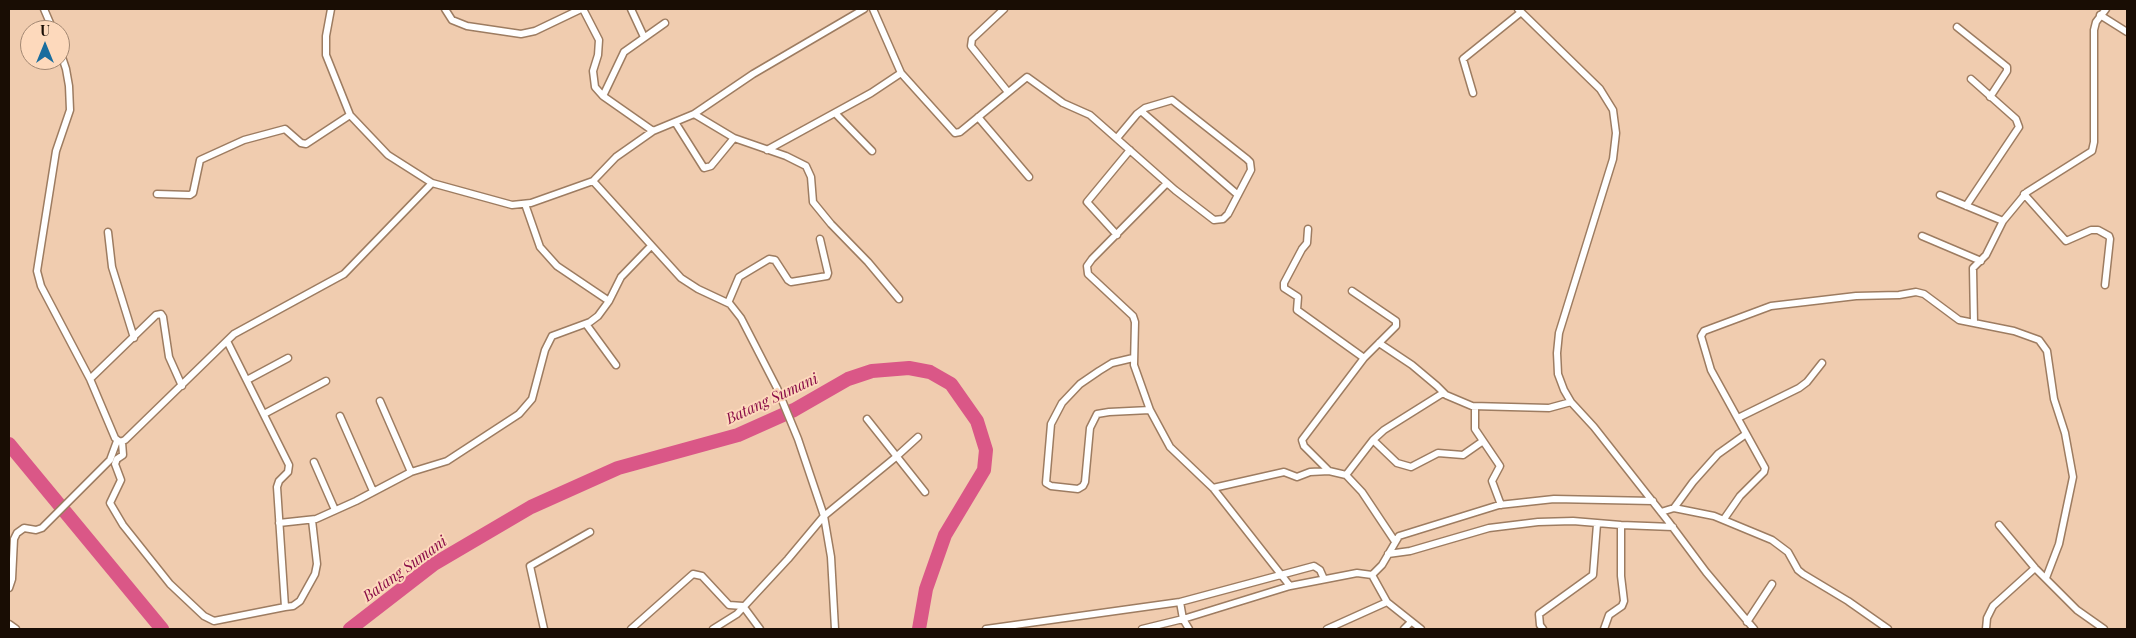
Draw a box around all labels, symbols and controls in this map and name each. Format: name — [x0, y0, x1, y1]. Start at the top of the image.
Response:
north arrow — [20, 20, 70, 70]
text: U — [40, 21, 50, 40]
water label: Batang Sumani — [723, 370, 821, 428]
water label: Batang Sumani — [359, 532, 451, 606]

